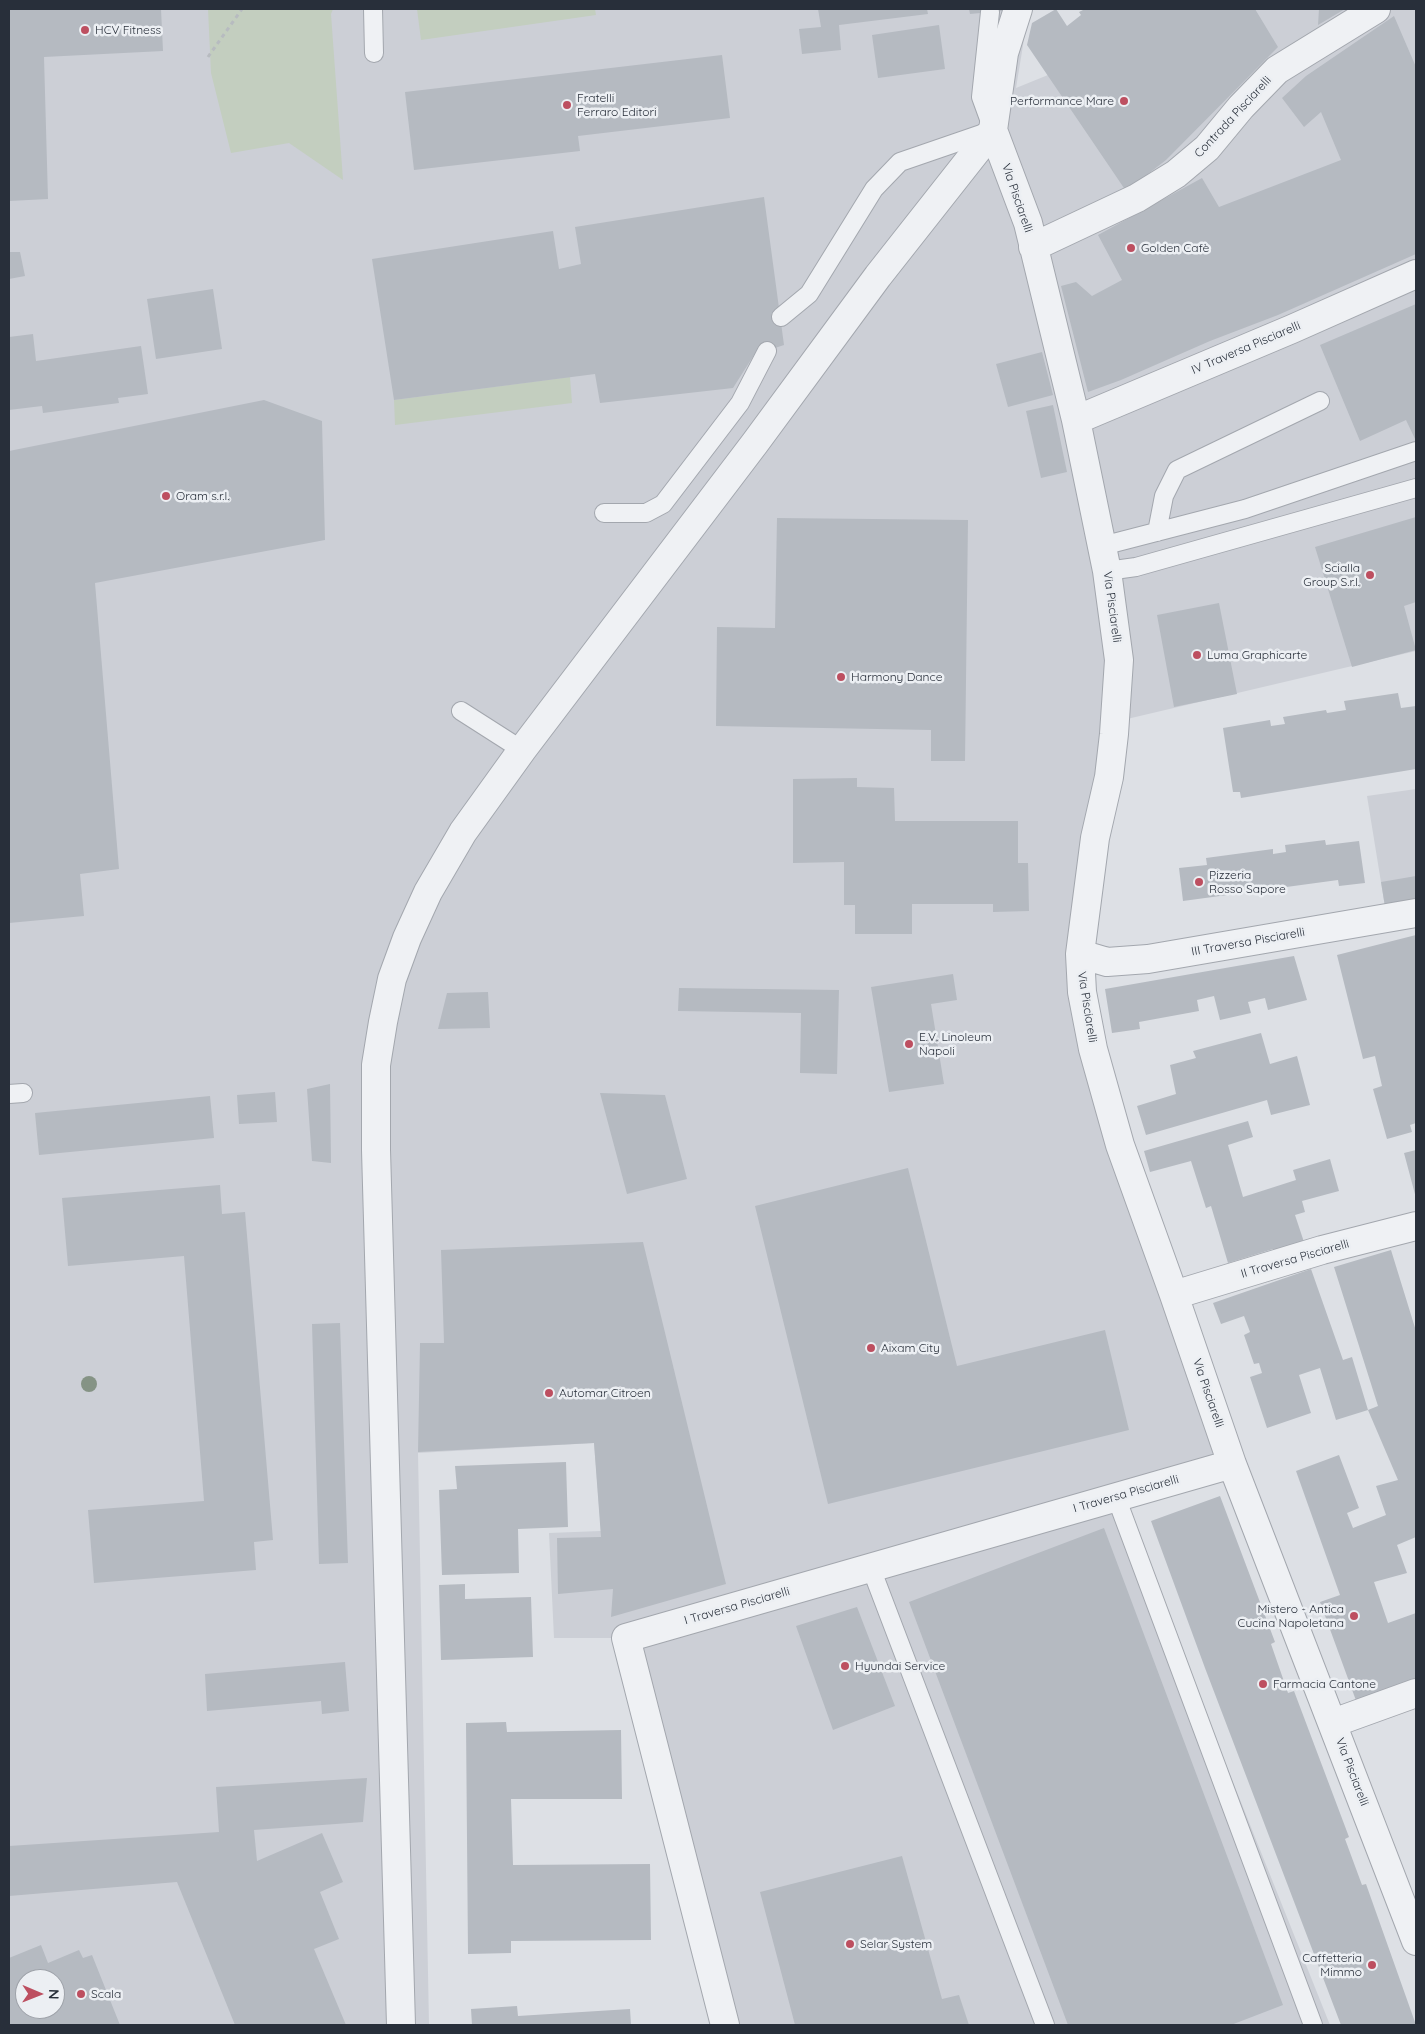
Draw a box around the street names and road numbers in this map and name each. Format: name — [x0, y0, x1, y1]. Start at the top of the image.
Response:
street label: Contrada Pisciarelli — [1191, 73, 1275, 161]
street label: Via Pisciarelli — [999, 162, 1035, 234]
street label: IV Traversa Pisciarelli — [1189, 319, 1303, 377]
street label: Via Pisciarelli — [1100, 570, 1124, 644]
street label: III Traversa Pisciarelli — [1190, 925, 1306, 959]
street label: Via Pisciarelli — [1074, 970, 1100, 1044]
street label: II Traversa Pisciarelli — [1239, 1237, 1351, 1281]
street label: Via Pisciarelli — [1190, 1357, 1226, 1429]
street label: I Traversa Pisciarelli — [1072, 1472, 1180, 1516]
street label: I Traversa Pisciarelli — [683, 1584, 791, 1628]
street label: Via Pisciarelli — [1332, 1736, 1372, 1808]

